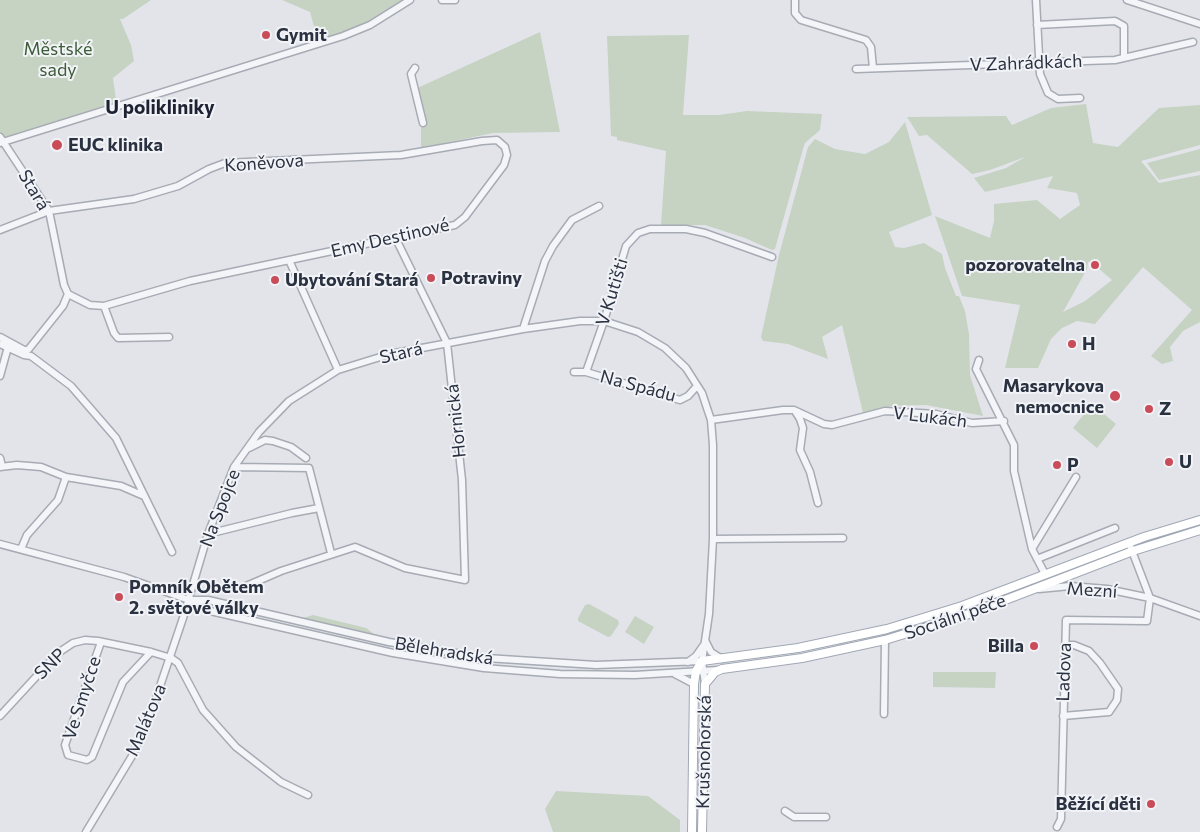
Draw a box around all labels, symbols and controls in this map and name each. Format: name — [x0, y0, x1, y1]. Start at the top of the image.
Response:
place label: Gymit — [276, 24, 327, 46]
marker: Gymit — [260, 29, 272, 41]
park label: Městské sady — [23, 38, 93, 80]
street label: V Zahrádkách — [969, 50, 1083, 76]
district label: U polikliniky — [105, 97, 215, 119]
place label: EUC klinika — [68, 134, 163, 156]
marker: EUC klinika — [50, 138, 64, 152]
street label: Koněvova — [224, 149, 304, 177]
street label: Stará — [14, 166, 54, 214]
street label: Emy Destinové — [329, 214, 451, 262]
place label: pozorovatelna — [965, 254, 1085, 276]
street label: V Kutišti — [591, 255, 633, 329]
marker: pozorovatelna — [1089, 259, 1101, 271]
place label: Potraviny — [441, 267, 522, 289]
place label: Ubytování Stará — [285, 269, 418, 291]
marker: Potraviny — [425, 272, 437, 284]
marker: Ubytování Stará — [269, 274, 281, 286]
place label: H — [1082, 333, 1095, 355]
street label: Stará — [377, 338, 425, 368]
marker: H — [1066, 338, 1078, 350]
street label: Na Spádu — [598, 366, 678, 406]
place label: Masarykova nemocnice — [1003, 375, 1104, 418]
street label: Hornická — [441, 383, 471, 459]
marker: Masarykova nemocnice — [1108, 389, 1122, 403]
place label: Z — [1159, 398, 1171, 420]
street label: V Lukách — [892, 402, 968, 432]
marker: Z — [1143, 403, 1155, 415]
place label: U — [1179, 451, 1192, 473]
place label: P — [1067, 454, 1079, 476]
marker: U — [1163, 456, 1175, 468]
marker: P — [1051, 459, 1063, 471]
street label: Na Spojce — [195, 466, 245, 550]
place label: Pomník Obětem 2. světové války — [129, 576, 264, 618]
street label: Mezní — [1066, 577, 1118, 603]
street label: Sociální péče — [902, 590, 1008, 644]
marker: Pomník Obětem 2. světové války — [113, 591, 125, 603]
street label: Bělehradská — [393, 633, 495, 669]
place label: Billa — [988, 635, 1024, 657]
marker: Billa — [1028, 640, 1040, 652]
street label: Ladova — [1052, 642, 1076, 702]
street label: SNP — [30, 644, 70, 684]
street label: Ve Smyčce — [58, 654, 106, 742]
street label: Malátova — [121, 681, 171, 759]
street label: Krušnohorská — [692, 695, 716, 809]
place label: Běžící děti — [1056, 793, 1141, 815]
marker: Běžící děti — [1145, 798, 1157, 810]

